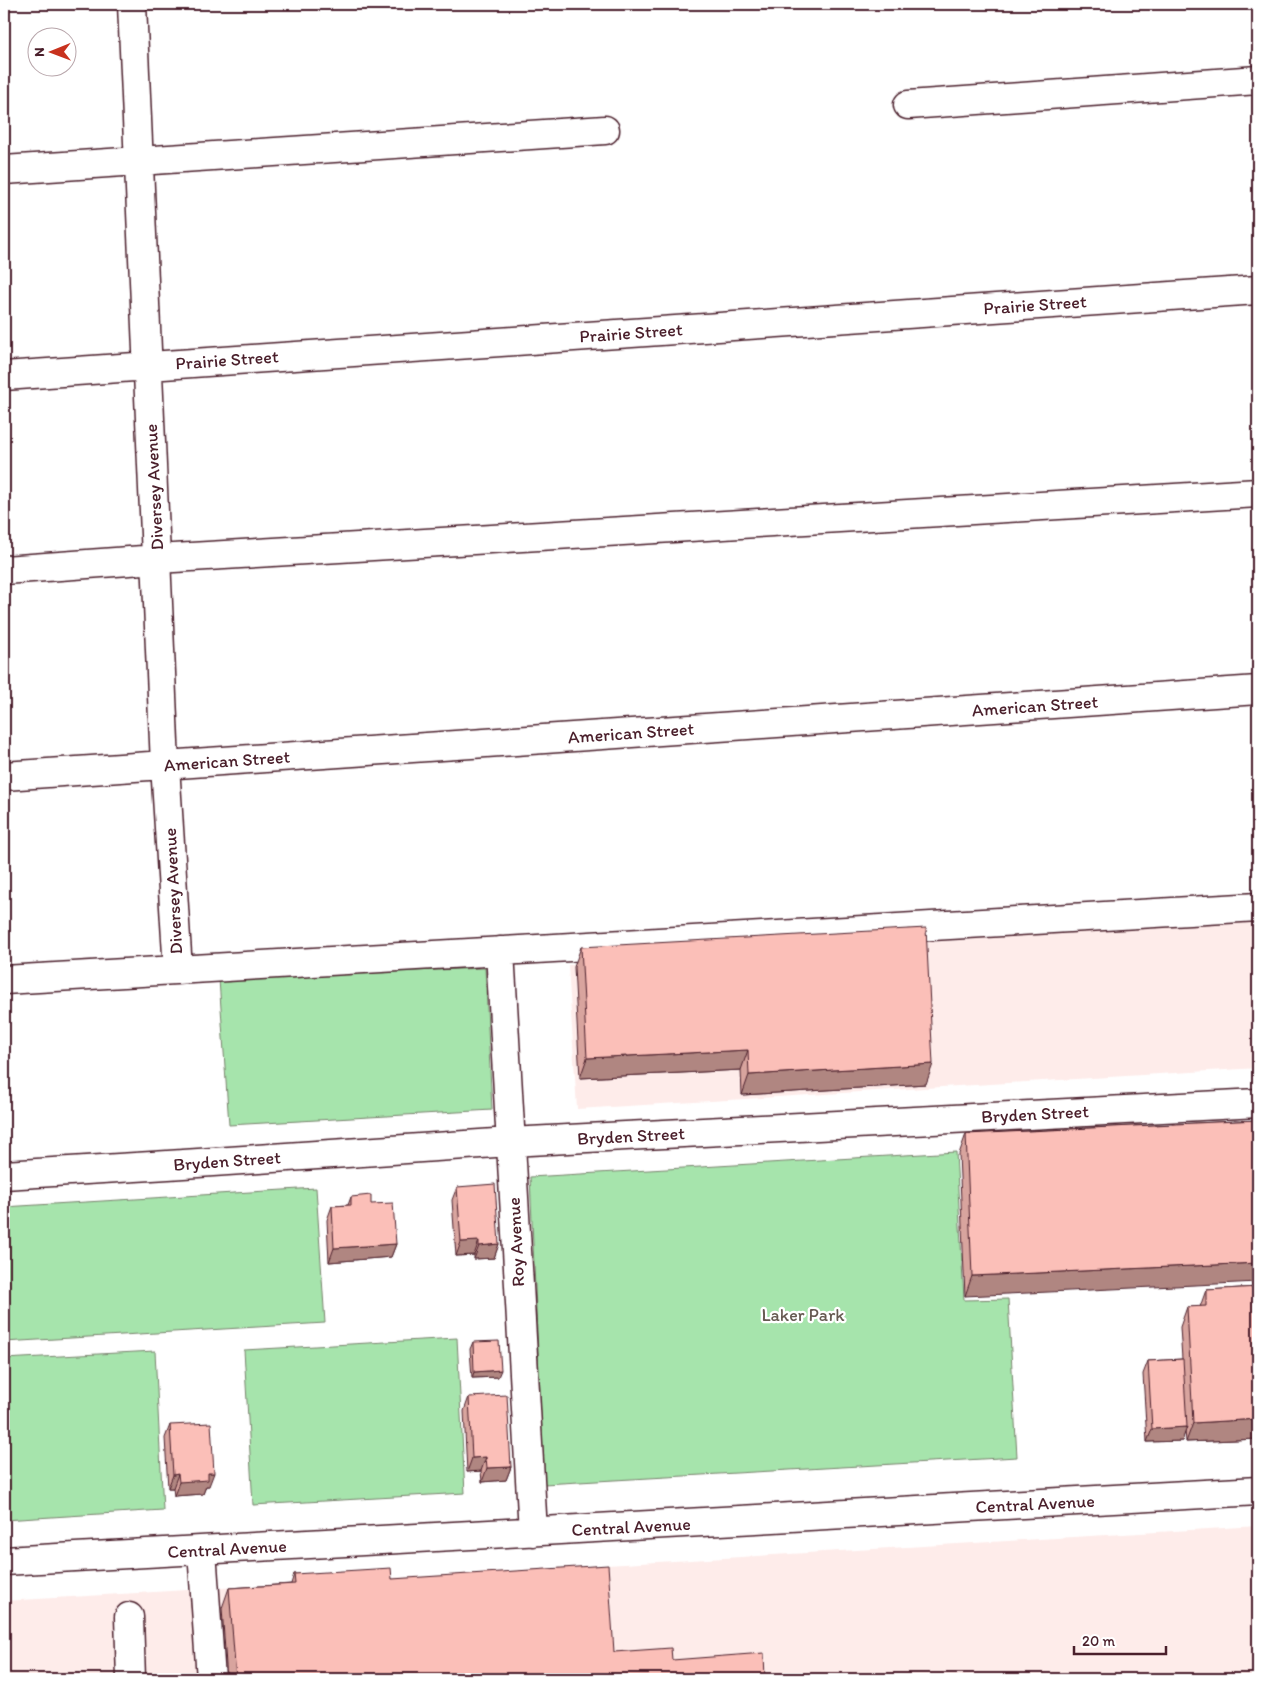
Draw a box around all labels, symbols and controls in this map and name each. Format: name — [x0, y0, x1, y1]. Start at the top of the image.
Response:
north arrow — [28, 28, 78, 78]
text: N — [31, 47, 48, 57]
street label: Prairie Street — [983, 290, 1088, 320]
street label: Prairie Street — [579, 318, 684, 348]
street label: Prairie Street — [175, 345, 280, 375]
street label: Diversey Avenue — [140, 423, 168, 551]
street label: American Street — [971, 691, 1099, 721]
street label: American Street — [567, 718, 695, 748]
street label: American Street — [163, 746, 291, 776]
street label: Diversey Avenue — [159, 827, 187, 955]
street label: Bryden Street — [981, 1100, 1090, 1128]
street label: Bryden Street — [577, 1122, 686, 1150]
street label: Bryden Street — [172, 1146, 282, 1176]
street label: Roy Avenue — [503, 1197, 529, 1287]
park label: Laker Park — [761, 1304, 845, 1326]
street label: Central Avenue — [975, 1490, 1095, 1518]
street label: Central Avenue — [571, 1513, 691, 1541]
street label: Central Avenue — [167, 1535, 287, 1563]
scale bar — [1074, 1623, 1167, 1655]
text: 20 m — [1082, 1632, 1116, 1650]

